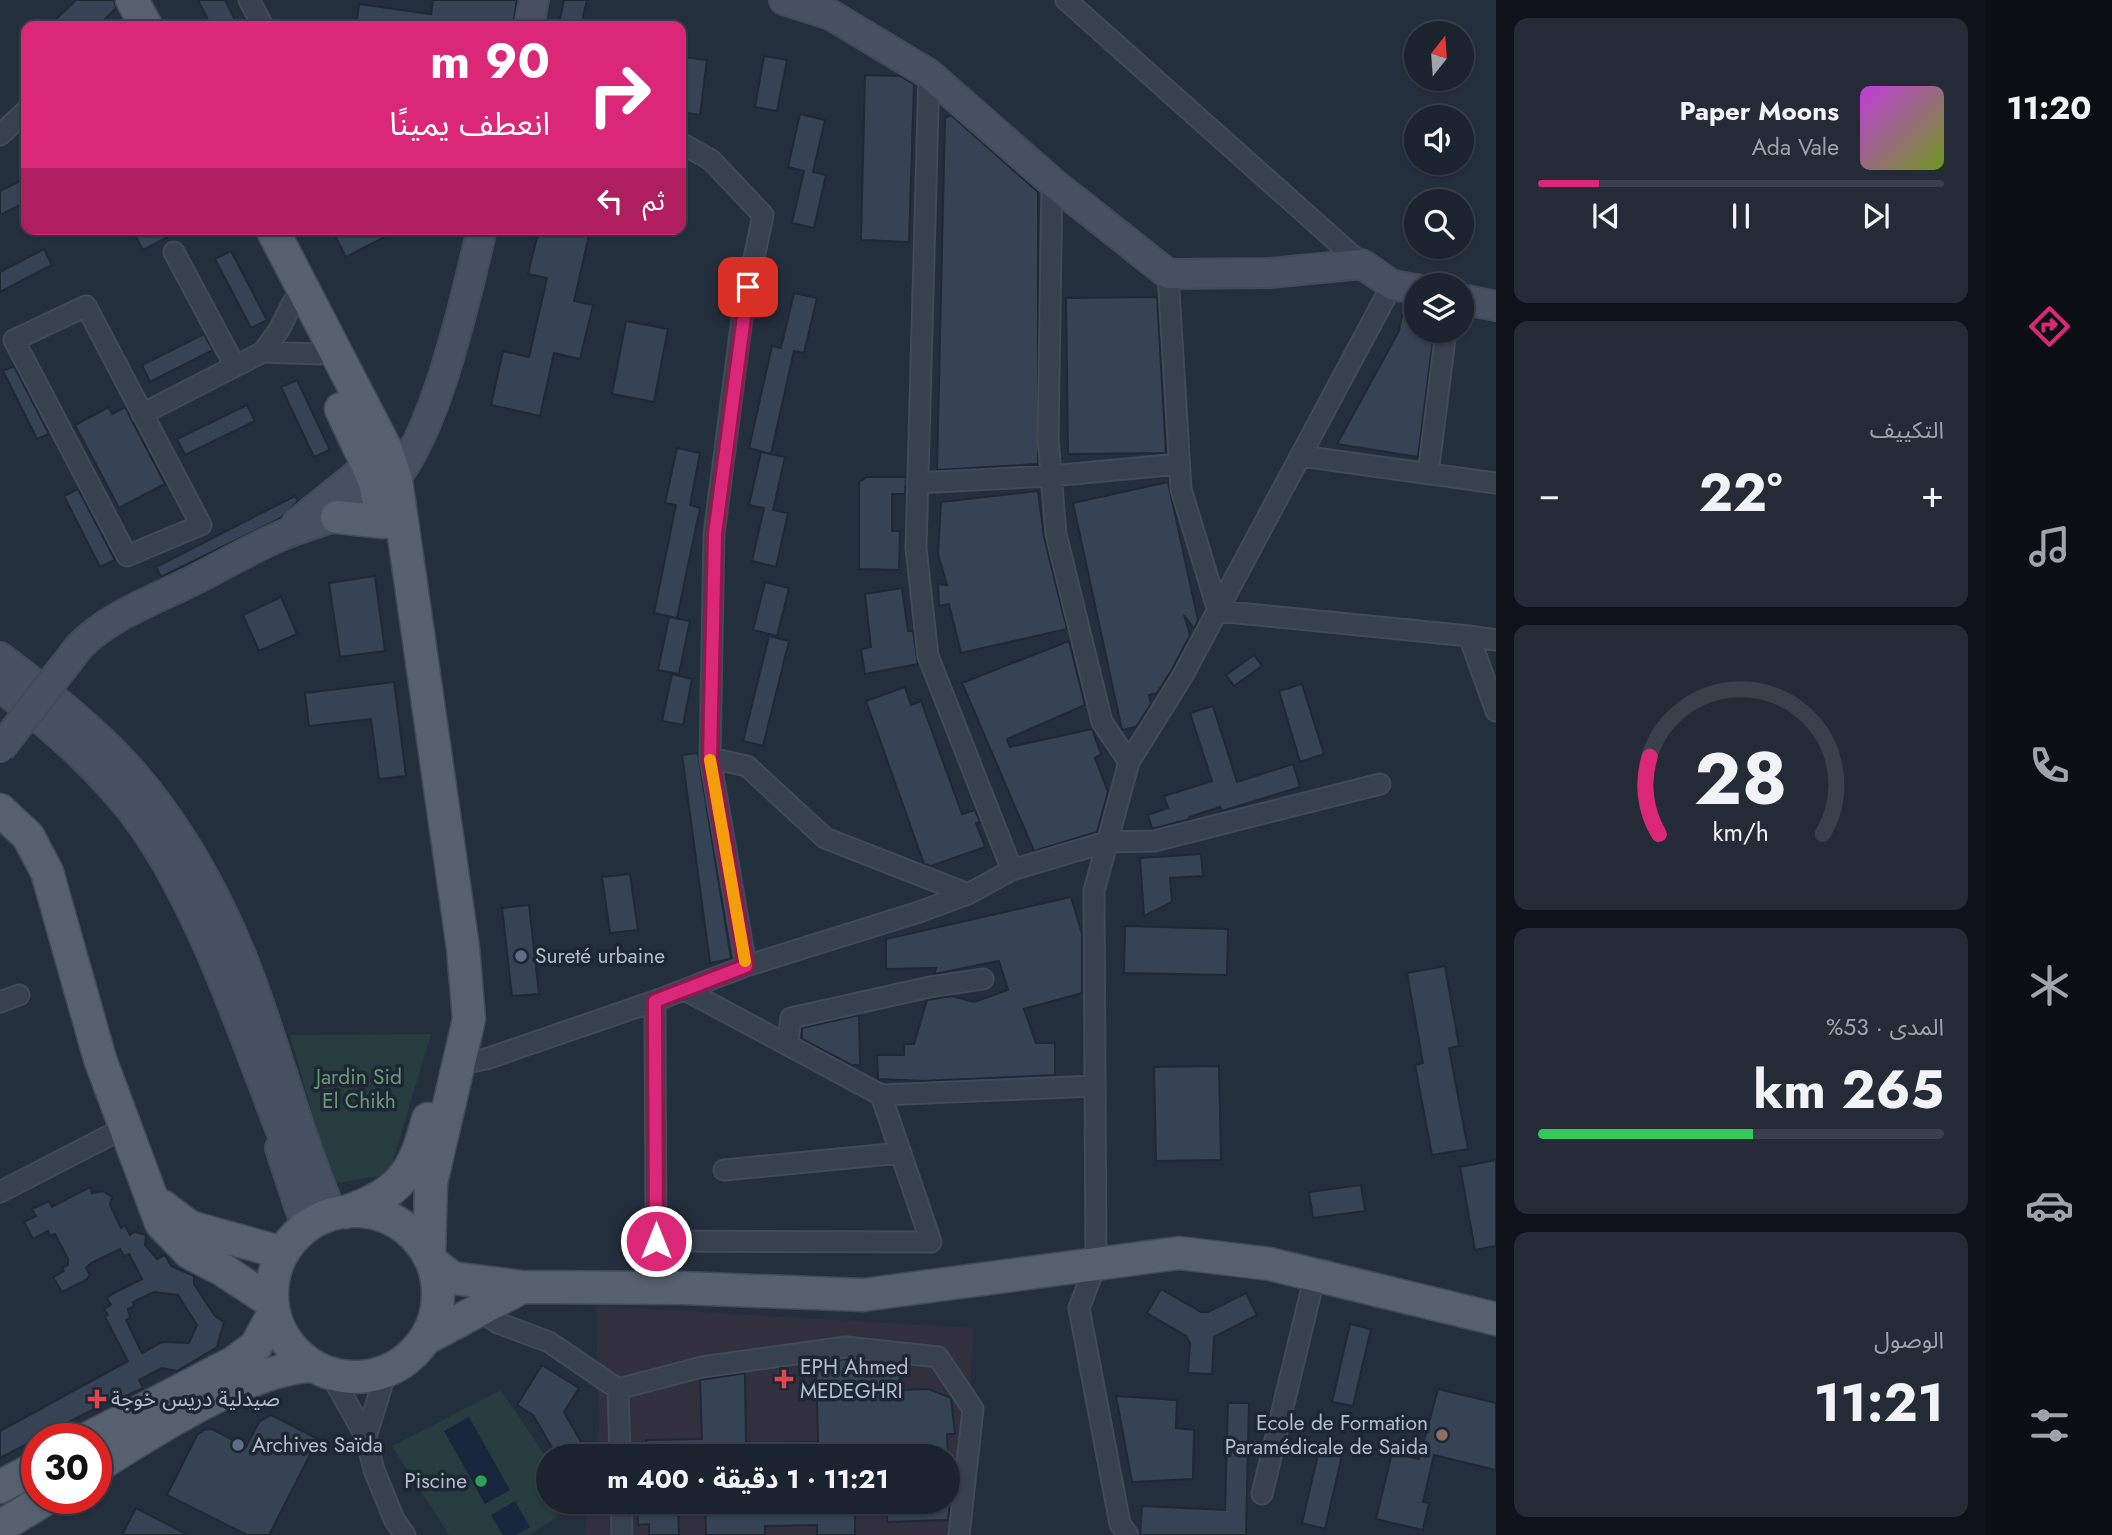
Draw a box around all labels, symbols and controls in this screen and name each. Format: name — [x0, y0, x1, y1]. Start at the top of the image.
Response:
north arrow — [1404, 21, 1474, 91]
map controls — [1404, 21, 1474, 343]
text: 90 m — [430, 26, 550, 96]
icon: right — [574, 49, 665, 140]
text: 11:20 — [2006, 85, 2092, 131]
text: Paper Moons — [1679, 92, 1839, 130]
text: انعطف يمينًا — [389, 101, 550, 147]
button: sound — [1404, 105, 1474, 175]
text: Ada Vale — [1752, 130, 1839, 164]
icon: left — [591, 182, 629, 220]
text: ثم — [643, 182, 665, 220]
button: search — [1404, 189, 1474, 259]
icon: previous — [1587, 197, 1625, 235]
icon: pause — [1722, 197, 1760, 235]
icon: next — [1857, 197, 1895, 235]
pin — [718, 257, 778, 317]
icon: arrive — [729, 268, 767, 306]
button: layers — [1404, 273, 1474, 343]
icon: directions — [2025, 302, 2074, 351]
text: التكييف — [1870, 413, 1944, 447]
text: 22° — [1699, 455, 1782, 531]
text: − — [1538, 466, 1560, 521]
text: + — [1921, 466, 1944, 521]
icon: music — [2025, 522, 2074, 571]
text: 28 — [1694, 726, 1788, 831]
icon: phone — [2025, 741, 2074, 790]
text: km/h — [1713, 813, 1769, 849]
place label: Sureté urbaine — [535, 941, 665, 971]
marker: Sureté urbaine — [513, 948, 529, 964]
icon: climate — [2025, 961, 2074, 1010]
text: المدى · 53% — [1826, 1010, 1944, 1044]
text: 265 km — [1753, 1052, 1944, 1128]
park label: Jardin Sid El Chikh — [313, 1062, 402, 1116]
icon: car — [2025, 1181, 2074, 1230]
position arrow — [619, 1204, 693, 1278]
text: الوصول — [1874, 1323, 1944, 1357]
place label: EPH Ahmed MEDEGHRI — [800, 1352, 908, 1406]
text: 11:21 — [1814, 1365, 1944, 1441]
marker: EPH Ahmed MEDEGHRI — [774, 1369, 794, 1389]
place label: صيدلية دريس خوجة — [111, 1384, 280, 1414]
marker: صيدلية دريس خوجة — [89, 1391, 105, 1407]
icon: filters — [2025, 1401, 2074, 1450]
place label: Ecole de Formation Paramédicale de Saida — [1225, 1408, 1428, 1462]
speed limit sign: 30 — [21, 1423, 112, 1514]
marker: Ecole de Formation Paramédicale de Saida — [1434, 1427, 1450, 1443]
place label: Archives Saïda — [252, 1430, 383, 1460]
marker: Archives Saïda — [230, 1437, 246, 1453]
text: 11:21 · 1 دقيقة · 400 m — [607, 1460, 889, 1498]
place label: Piscine — [404, 1466, 467, 1496]
marker: Piscine — [473, 1473, 489, 1489]

